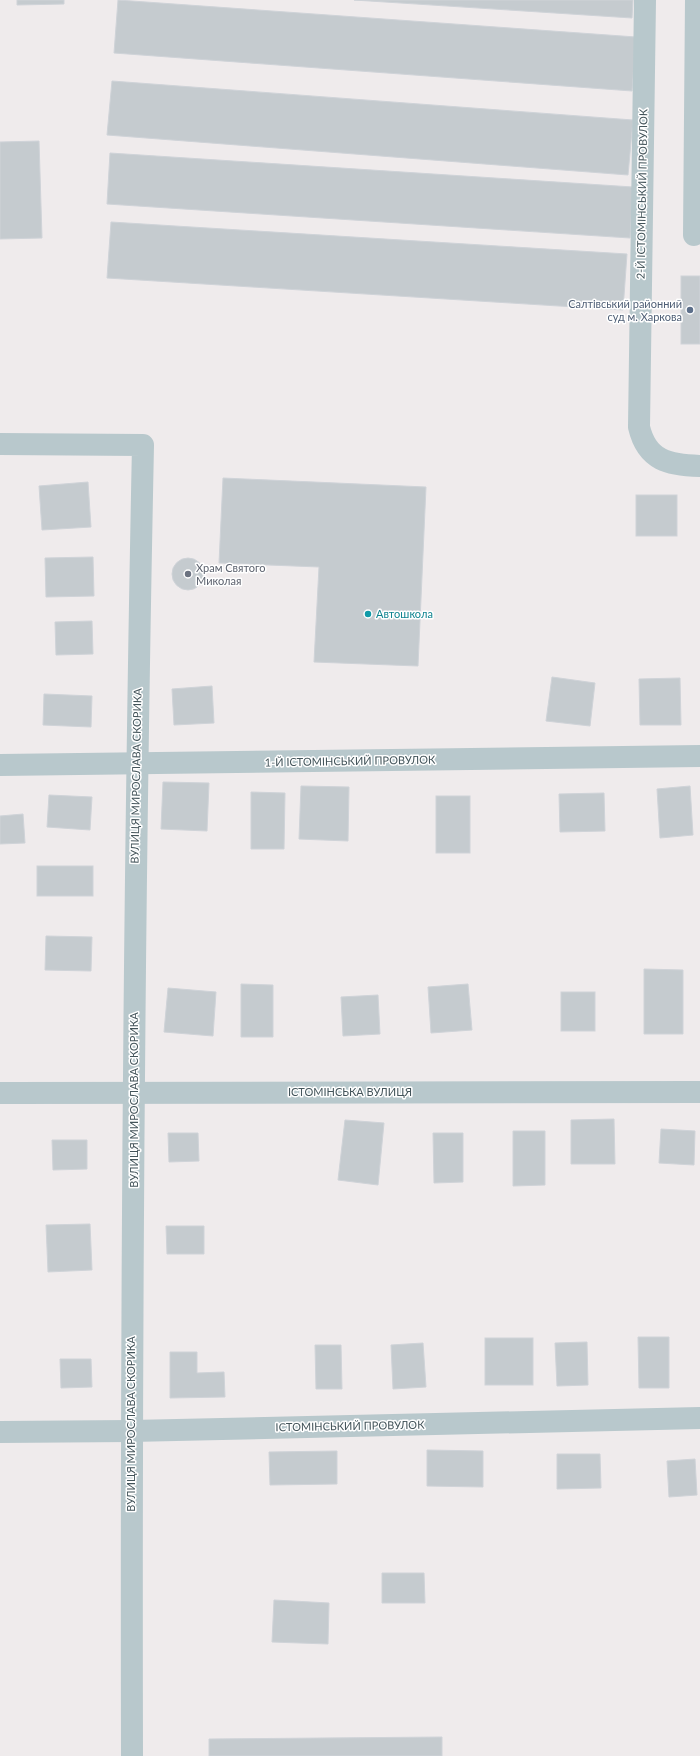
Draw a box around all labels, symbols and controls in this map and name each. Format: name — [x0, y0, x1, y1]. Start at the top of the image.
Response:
street label: 2-Й ІСТОМІНСЬКИЙ ПРОВУЛОК — [634, 108, 649, 279]
place label: Салтівський районний суд м. Харкова — [568, 297, 682, 323]
marker: Салтівський районний суд м. Харкова — [685, 305, 695, 315]
place label: Храм Святого Миколая — [196, 561, 265, 587]
marker: Храм Святого Миколая — [183, 569, 193, 579]
place label: Автошкола — [376, 607, 433, 620]
marker: Автошкола — [363, 609, 373, 619]
street label: ВУЛИЦЯ МИРОСЛАВА СКОРИКА — [127, 688, 144, 864]
street label: 1-Й ІСТОМІНСЬКИЙ ПРОВУЛОК — [265, 753, 436, 768]
street label: ВУЛИЦЯ МИРОСЛАВА СКОРИКА — [127, 1012, 140, 1188]
street label: ІСТОМІНСЬКА ВУЛИЦЯ — [288, 1085, 412, 1098]
street label: ВУЛИЦЯ МИРОСЛАВА СКОРИКА — [124, 1336, 137, 1512]
street label: ІСТОМІНСЬКИЙ ПРОВУЛОК — [275, 1418, 425, 1433]

